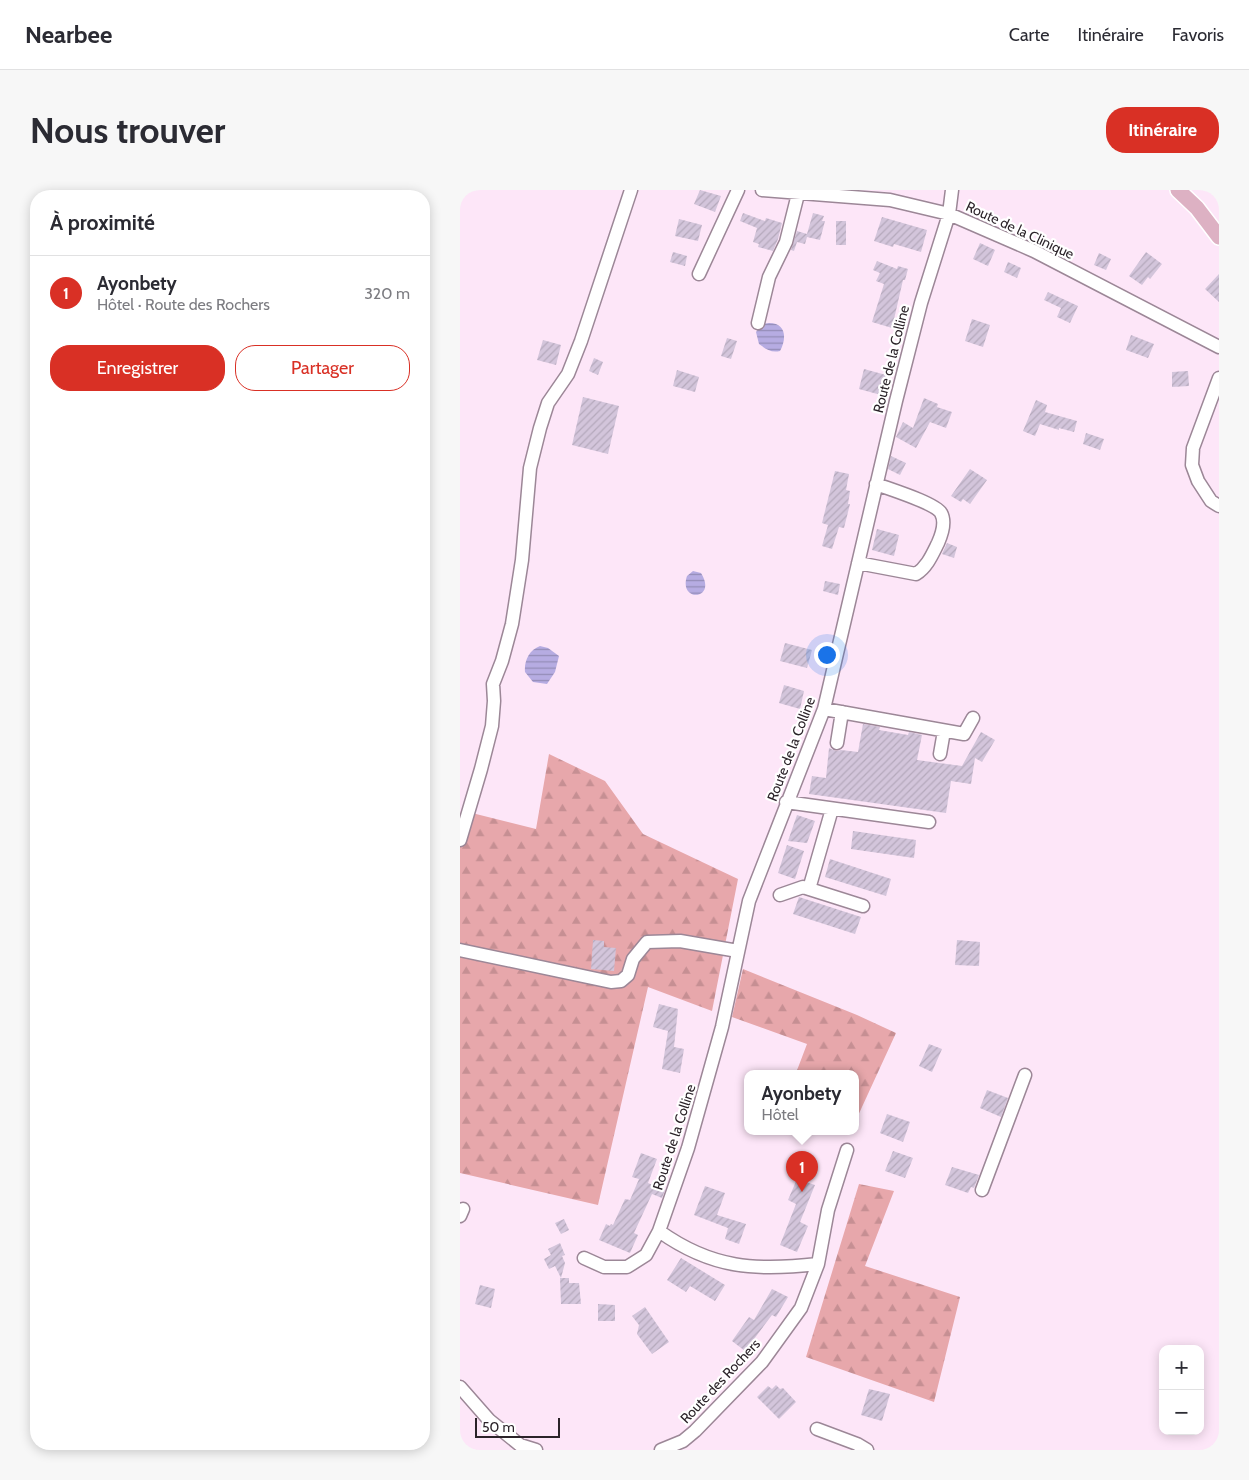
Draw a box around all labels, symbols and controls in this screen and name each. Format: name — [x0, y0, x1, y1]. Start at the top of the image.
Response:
text: Nearbee — [25, 20, 112, 49]
text: Carte — [1009, 24, 1049, 46]
text: Itinéraire — [1077, 24, 1144, 46]
text: Favoris — [1172, 24, 1224, 46]
button: Itinéraire — [1106, 107, 1219, 153]
text: Nous trouver — [30, 109, 225, 152]
street label: Route de la Clinique — [963, 197, 1077, 263]
text: À proximité — [50, 210, 155, 235]
text: Ayonbety — [97, 272, 177, 295]
text: 1 — [63, 284, 69, 303]
text: 320 m — [364, 284, 410, 303]
text: Hôtel · Route des Rochers — [97, 295, 270, 314]
street label: Route de la Colline — [869, 303, 913, 415]
button: Enregistrer — [50, 345, 225, 391]
button: Partager — [235, 345, 410, 391]
your location — [814, 642, 840, 668]
street label: Route de la Colline — [763, 694, 819, 804]
popup — [744, 1070, 859, 1135]
street label: Route de la Colline — [648, 1082, 700, 1192]
text: Ayonbety — [762, 1082, 841, 1105]
text: Hôtel — [762, 1105, 799, 1124]
pin: 1 — [786, 1151, 818, 1192]
street label: Route des Rochers — [676, 1335, 764, 1427]
map controls — [1159, 1345, 1204, 1435]
button: + — [1159, 1345, 1204, 1390]
button: − — [1159, 1390, 1204, 1435]
scale bar — [475, 1415, 560, 1438]
text: 50 m — [482, 1418, 515, 1436]

